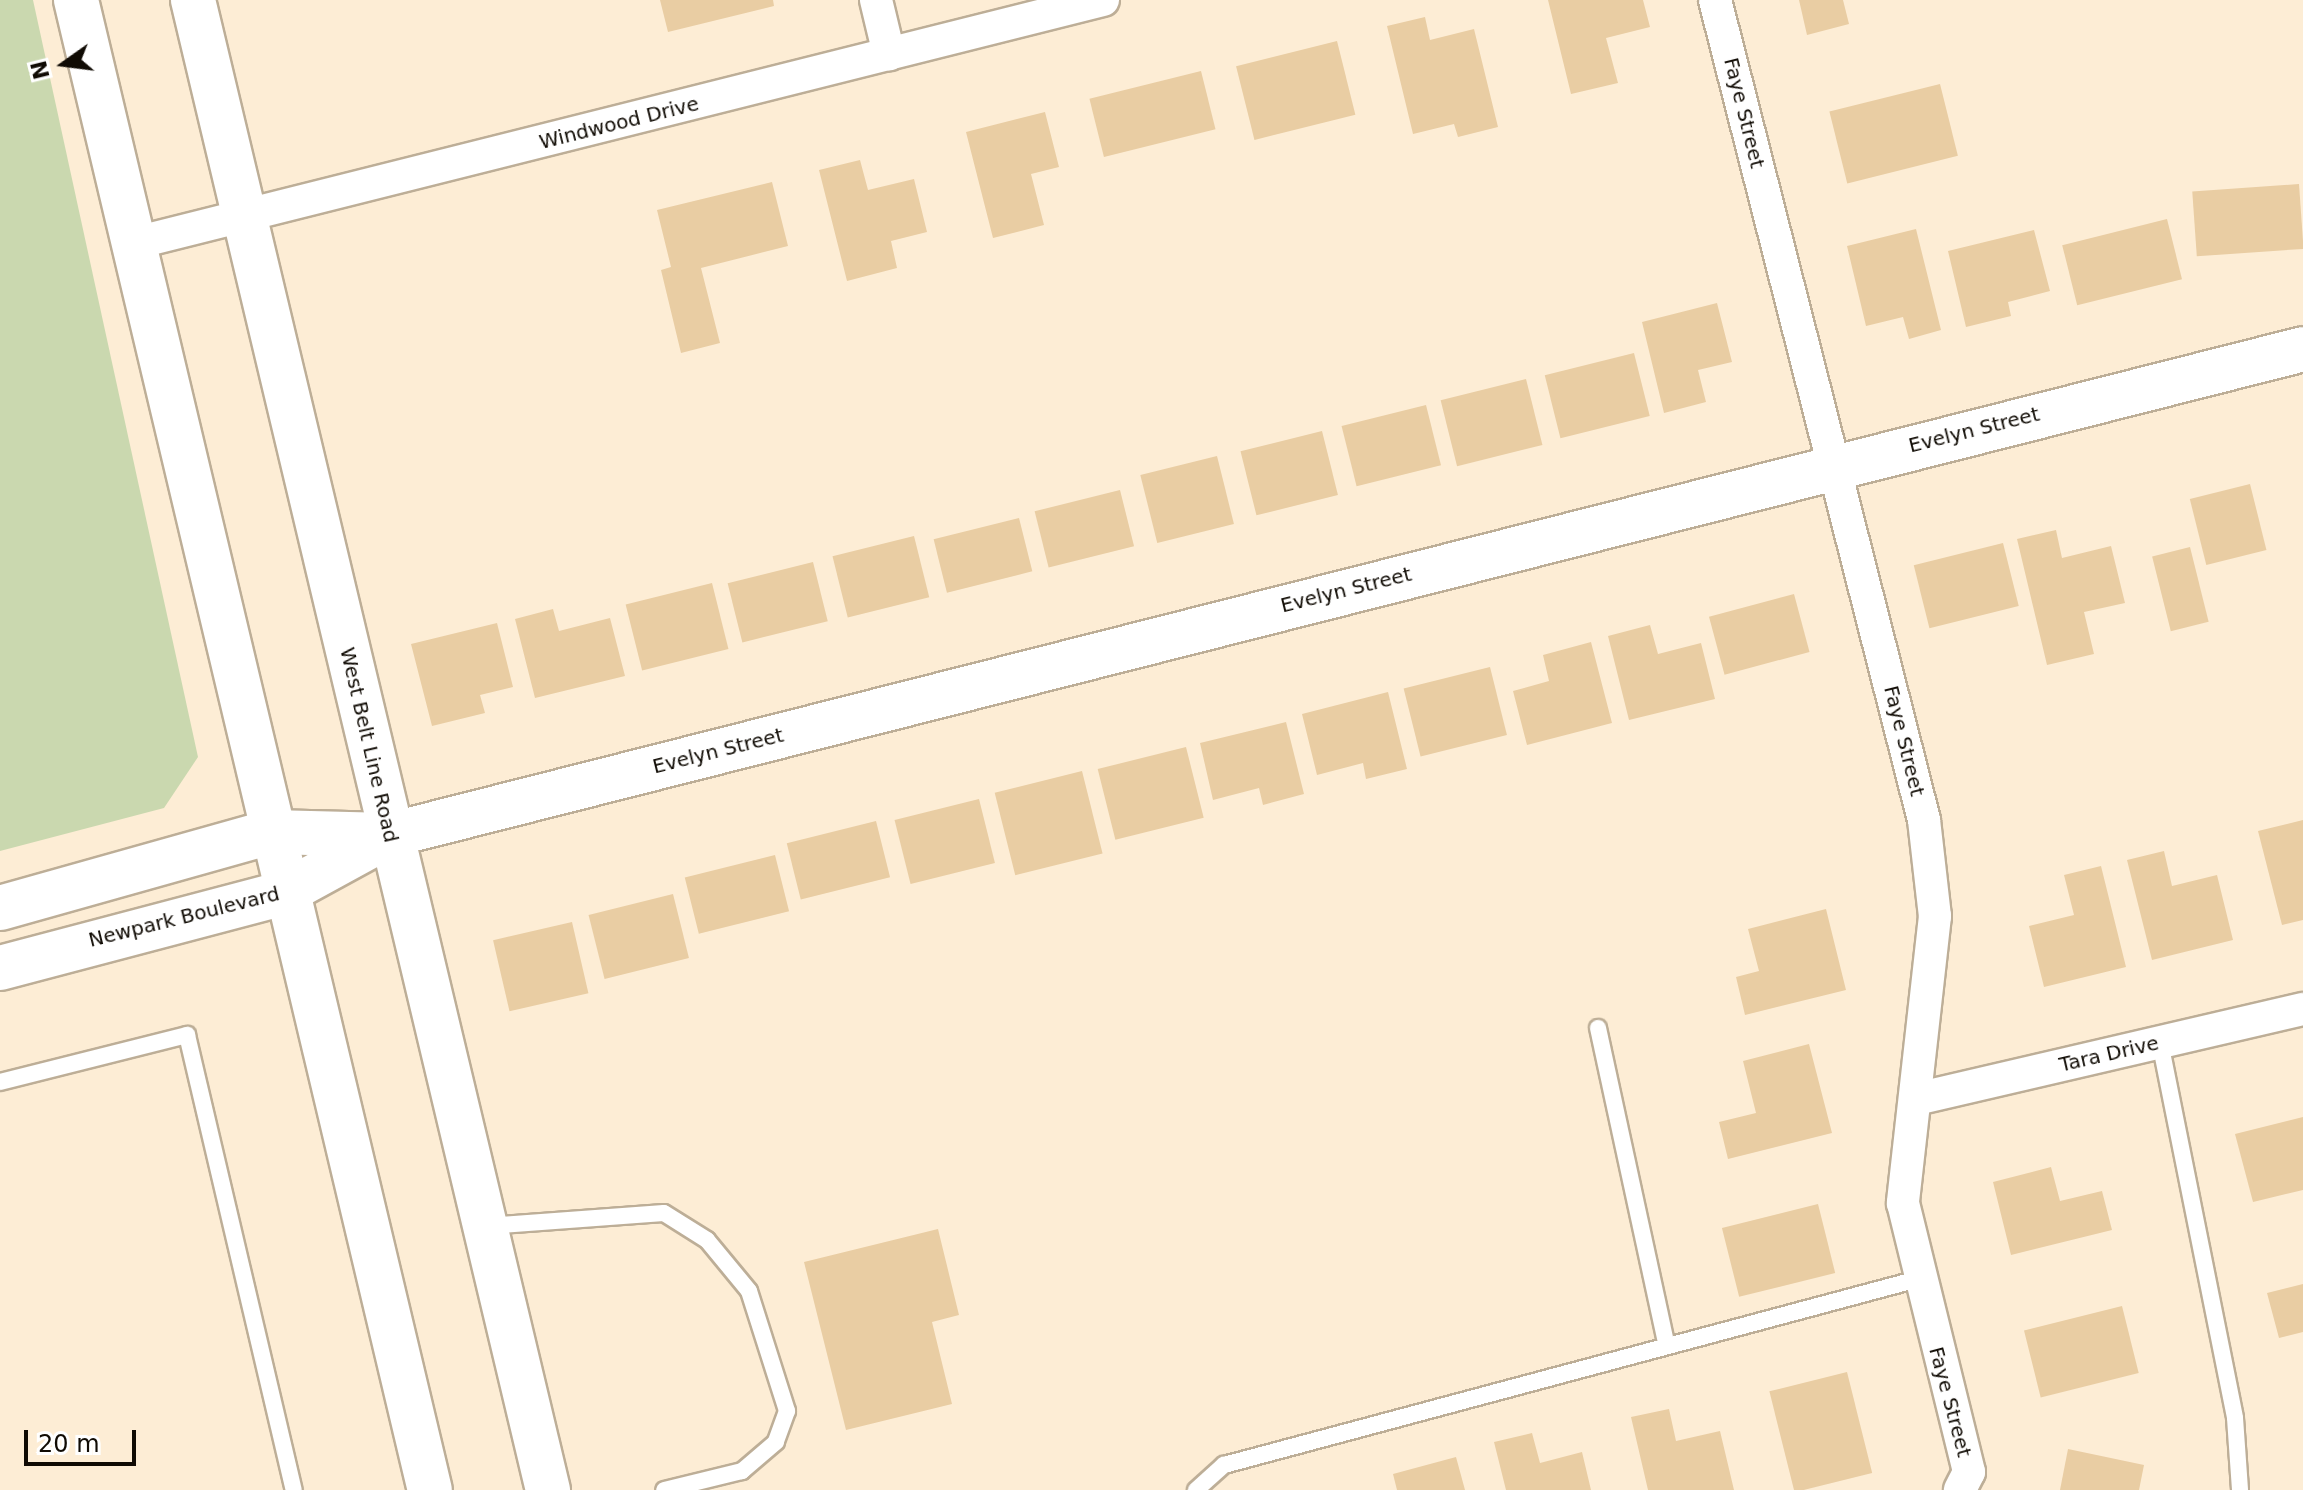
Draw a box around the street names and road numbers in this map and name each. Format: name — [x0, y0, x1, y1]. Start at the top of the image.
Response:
street label: Faye Street — [1719, 55, 1769, 171]
street label: Windwood Drive — [537, 92, 701, 154]
street label: Evelyn Street — [1906, 402, 2042, 458]
street label: Evelyn Street — [1278, 562, 1414, 618]
street label: West Belt Line Road — [335, 645, 403, 845]
street label: Faye Street — [1879, 683, 1929, 799]
street label: Evelyn Street — [650, 723, 786, 779]
street label: Newpark Boulevard — [86, 882, 282, 952]
street label: Tara Drive — [2057, 1031, 2161, 1077]
street label: Faye Street — [1924, 1344, 1976, 1460]

